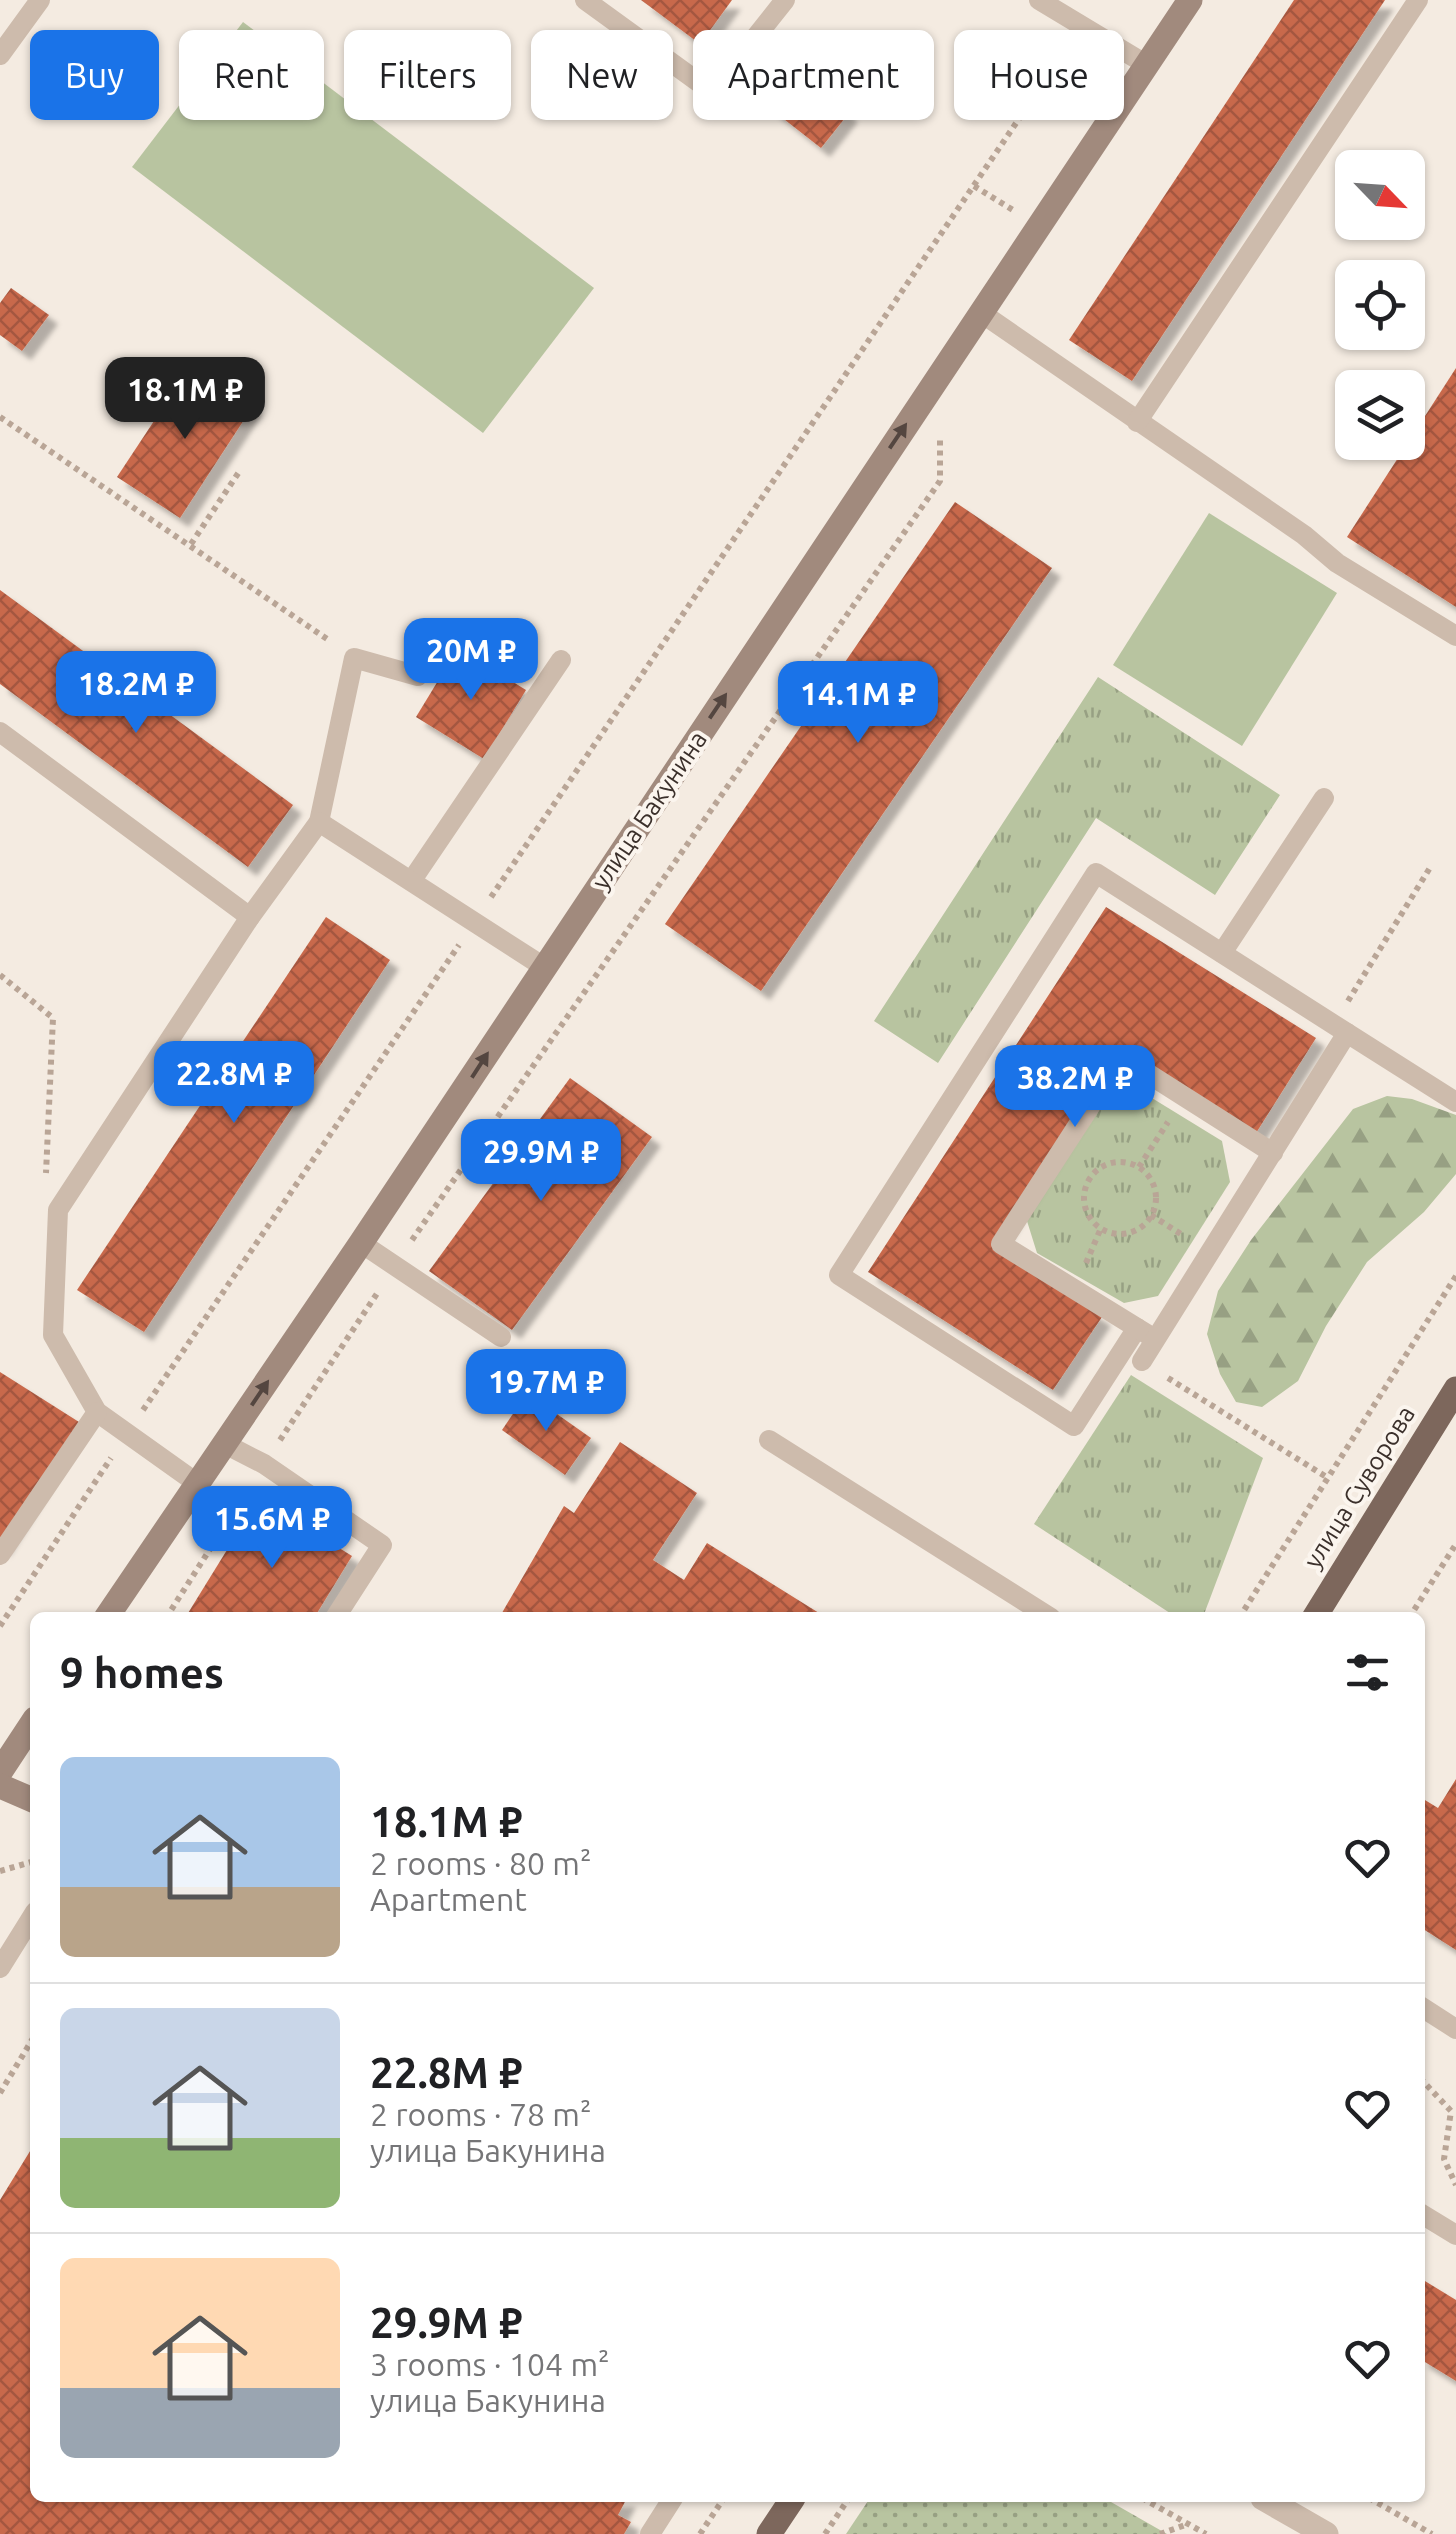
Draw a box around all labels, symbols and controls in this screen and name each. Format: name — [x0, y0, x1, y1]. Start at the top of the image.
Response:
chip: Buy — [30, 30, 159, 120]
chip: Rent — [179, 30, 324, 120]
chip: Filters — [344, 30, 511, 120]
chip: New — [531, 30, 673, 120]
chip: Apartment — [693, 30, 934, 120]
chip: House — [954, 30, 1124, 120]
north arrow — [1335, 150, 1425, 240]
map controls — [1335, 150, 1425, 460]
button: locate — [1335, 260, 1425, 350]
pin: 18.1M ₽ — [93, 357, 277, 442]
button: layers — [1335, 370, 1425, 460]
text: 18.1M ₽ — [127, 371, 243, 407]
one-way arrow — [888, 422, 906, 449]
pin: 20M ₽ — [401, 618, 541, 703]
text: 20M ₽ — [426, 632, 516, 668]
pin: 18.2M ₽ — [44, 651, 228, 736]
pin: 14.1M ₽ — [766, 661, 950, 746]
text: 18.2M ₽ — [78, 665, 194, 701]
text: 14.1M ₽ — [800, 675, 916, 711]
one-way arrow — [708, 693, 726, 720]
street label: улица Бакунина — [586, 726, 712, 894]
pin: 22.8M ₽ — [142, 1041, 326, 1126]
pin: 38.2M ₽ — [983, 1045, 1167, 1130]
one-way arrow — [470, 1051, 488, 1078]
text: 22.8M ₽ — [176, 1055, 292, 1091]
text: 38.2M ₽ — [1017, 1059, 1133, 1095]
pin: 29.9M ₽ — [449, 1119, 633, 1204]
text: 29.9M ₽ — [483, 1133, 599, 1169]
pin: 19.7M ₽ — [454, 1349, 638, 1434]
text: 19.7M ₽ — [488, 1363, 604, 1399]
one-way arrow — [250, 1379, 268, 1406]
street label: улица Суворова — [1298, 1401, 1420, 1573]
pin: 15.6M ₽ — [180, 1486, 364, 1571]
text: 15.6M ₽ — [214, 1500, 330, 1536]
icon: filters — [1340, 1645, 1395, 1700]
text: 9 homes — [60, 1649, 224, 1696]
icon: home — [140, 1797, 260, 1917]
text: 18.1M ₽ — [370, 1798, 522, 1845]
icon: heart — [1340, 1830, 1395, 1885]
text: 2 rooms · 80 m² — [370, 1845, 591, 1881]
text: Apartment — [370, 1881, 527, 1917]
icon: home — [140, 2048, 260, 2168]
text: 22.8M ₽ — [370, 2049, 522, 2096]
icon: heart — [1340, 2081, 1395, 2136]
text: 2 rooms · 78 m² — [370, 2096, 591, 2132]
text: улица Бакунина — [370, 2132, 606, 2168]
icon: home — [140, 2298, 260, 2418]
text: 29.9M ₽ — [370, 2299, 522, 2346]
icon: heart — [1340, 2331, 1395, 2386]
text: 3 rooms · 104 m² — [370, 2346, 610, 2382]
text: улица Бакунина — [370, 2382, 606, 2418]

